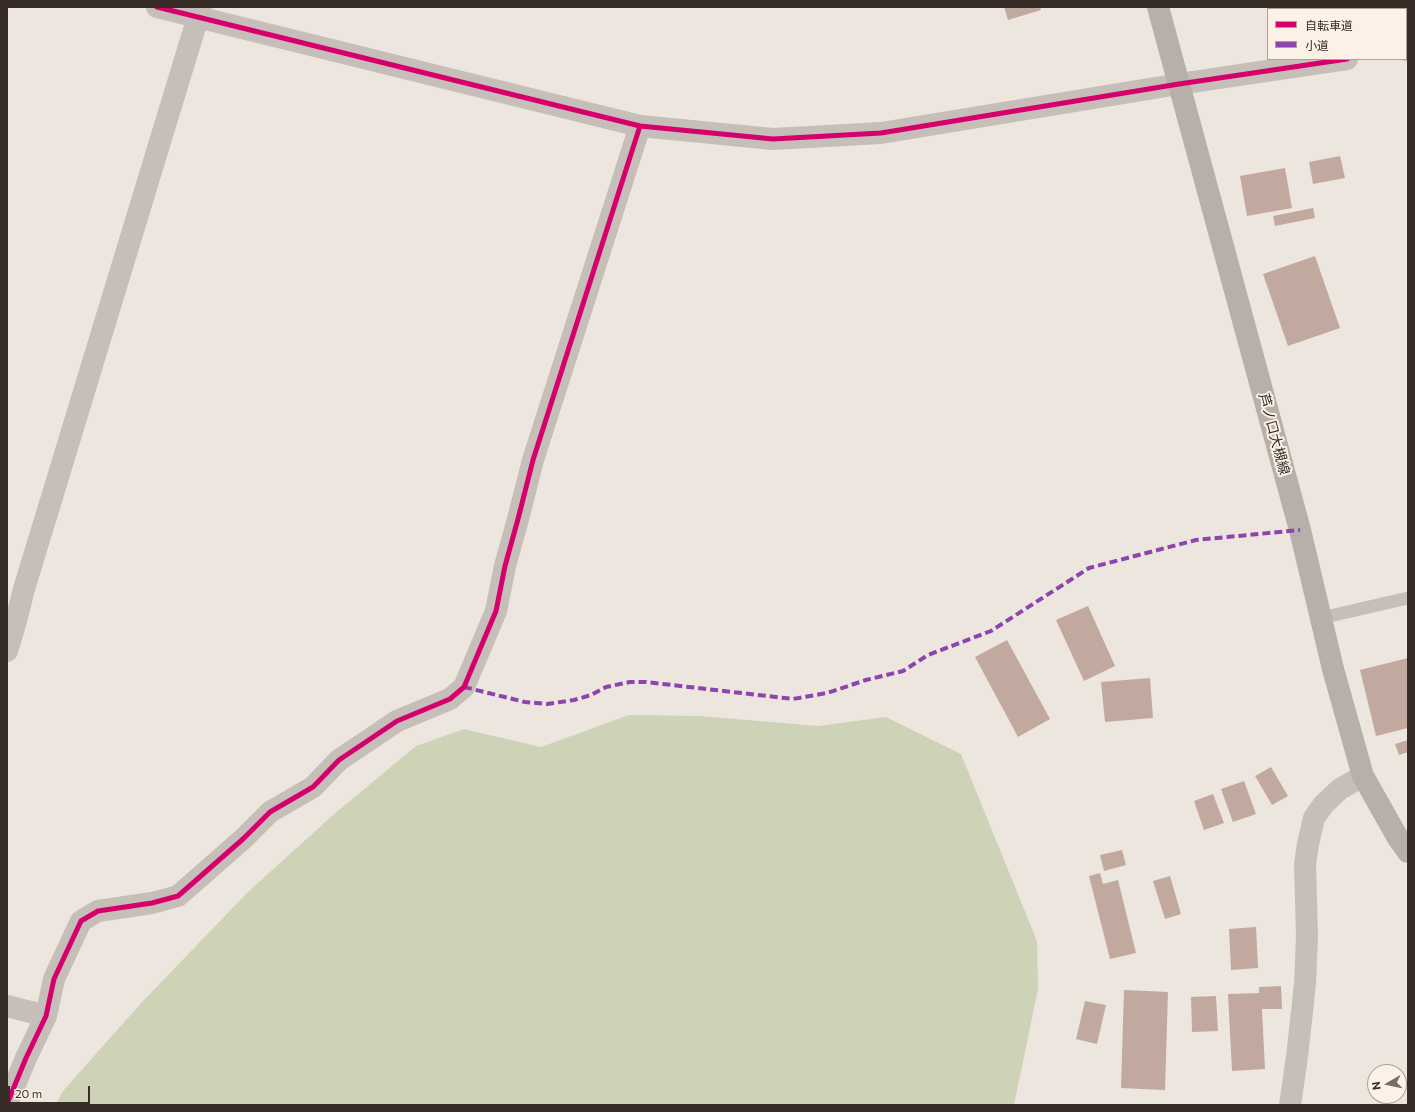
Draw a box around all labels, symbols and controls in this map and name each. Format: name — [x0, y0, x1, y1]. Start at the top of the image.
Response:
legend — [1267, 8, 1407, 60]
text: 自転車道 — [1305, 18, 1353, 32]
text: 小道 — [1305, 38, 1329, 52]
street label: 芦ノ口大槻線 — [1255, 391, 1293, 477]
north arrow — [1367, 1064, 1407, 1104]
scale bar — [10, 1078, 92, 1104]
text: N — [1369, 1081, 1383, 1091]
text: 20 m — [15, 1086, 42, 1100]

